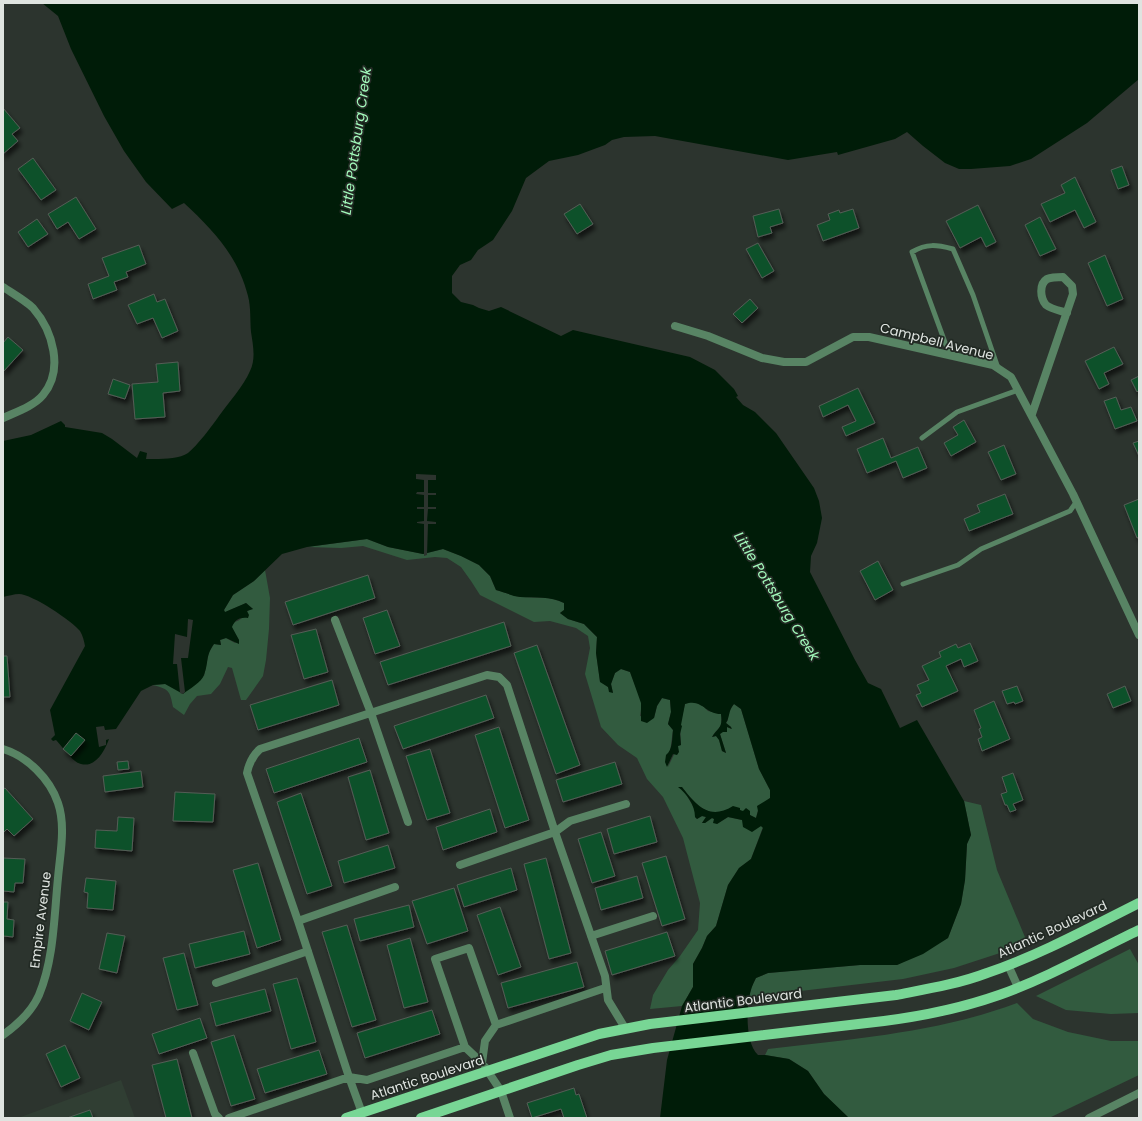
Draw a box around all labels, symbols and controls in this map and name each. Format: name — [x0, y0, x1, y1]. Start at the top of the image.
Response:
water label: Little Pottsburg Creek — [336, 65, 376, 216]
street label: Campbell Avenue — [878, 318, 996, 365]
water label: Little Pottsburg Creek — [729, 528, 825, 665]
street label: Empire Avenue — [25, 871, 56, 969]
street label: Atlantic Boulevard — [994, 896, 1110, 963]
street label: Atlantic Boulevard — [683, 984, 803, 1017]
street label: Atlantic Boulevard — [368, 1050, 487, 1105]

